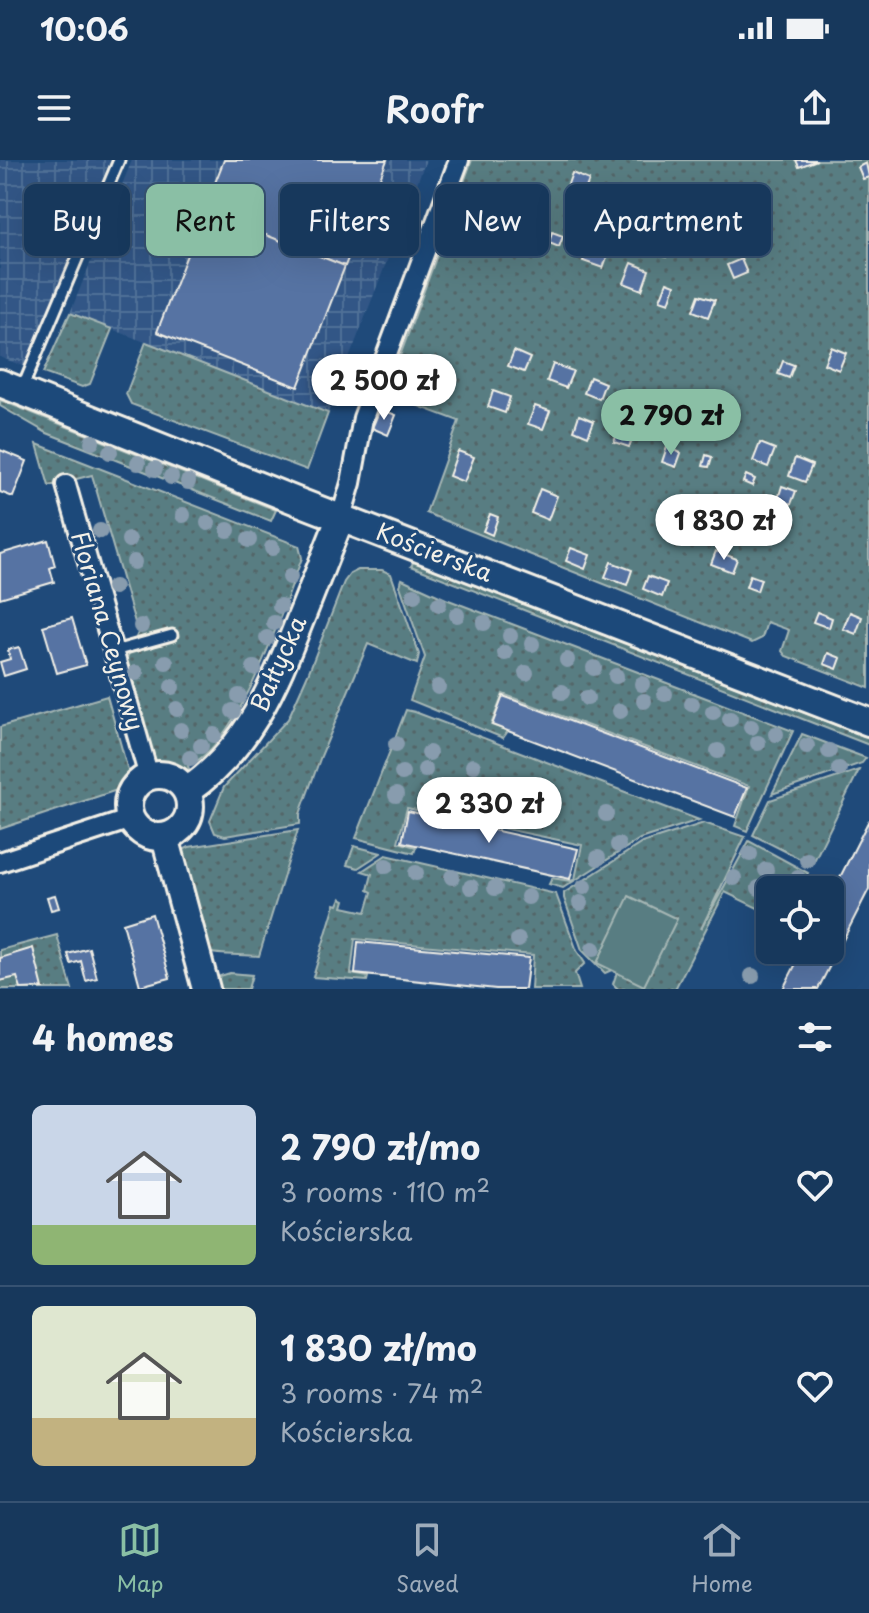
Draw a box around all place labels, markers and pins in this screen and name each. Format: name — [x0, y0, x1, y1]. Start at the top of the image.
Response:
pin: 2 500 zł — [301, 354, 467, 422]
pin: 2 790 zł — [588, 389, 754, 457]
pin: 1 830 zł — [641, 494, 807, 562]
pin: 2 330 zł — [406, 777, 572, 845]

